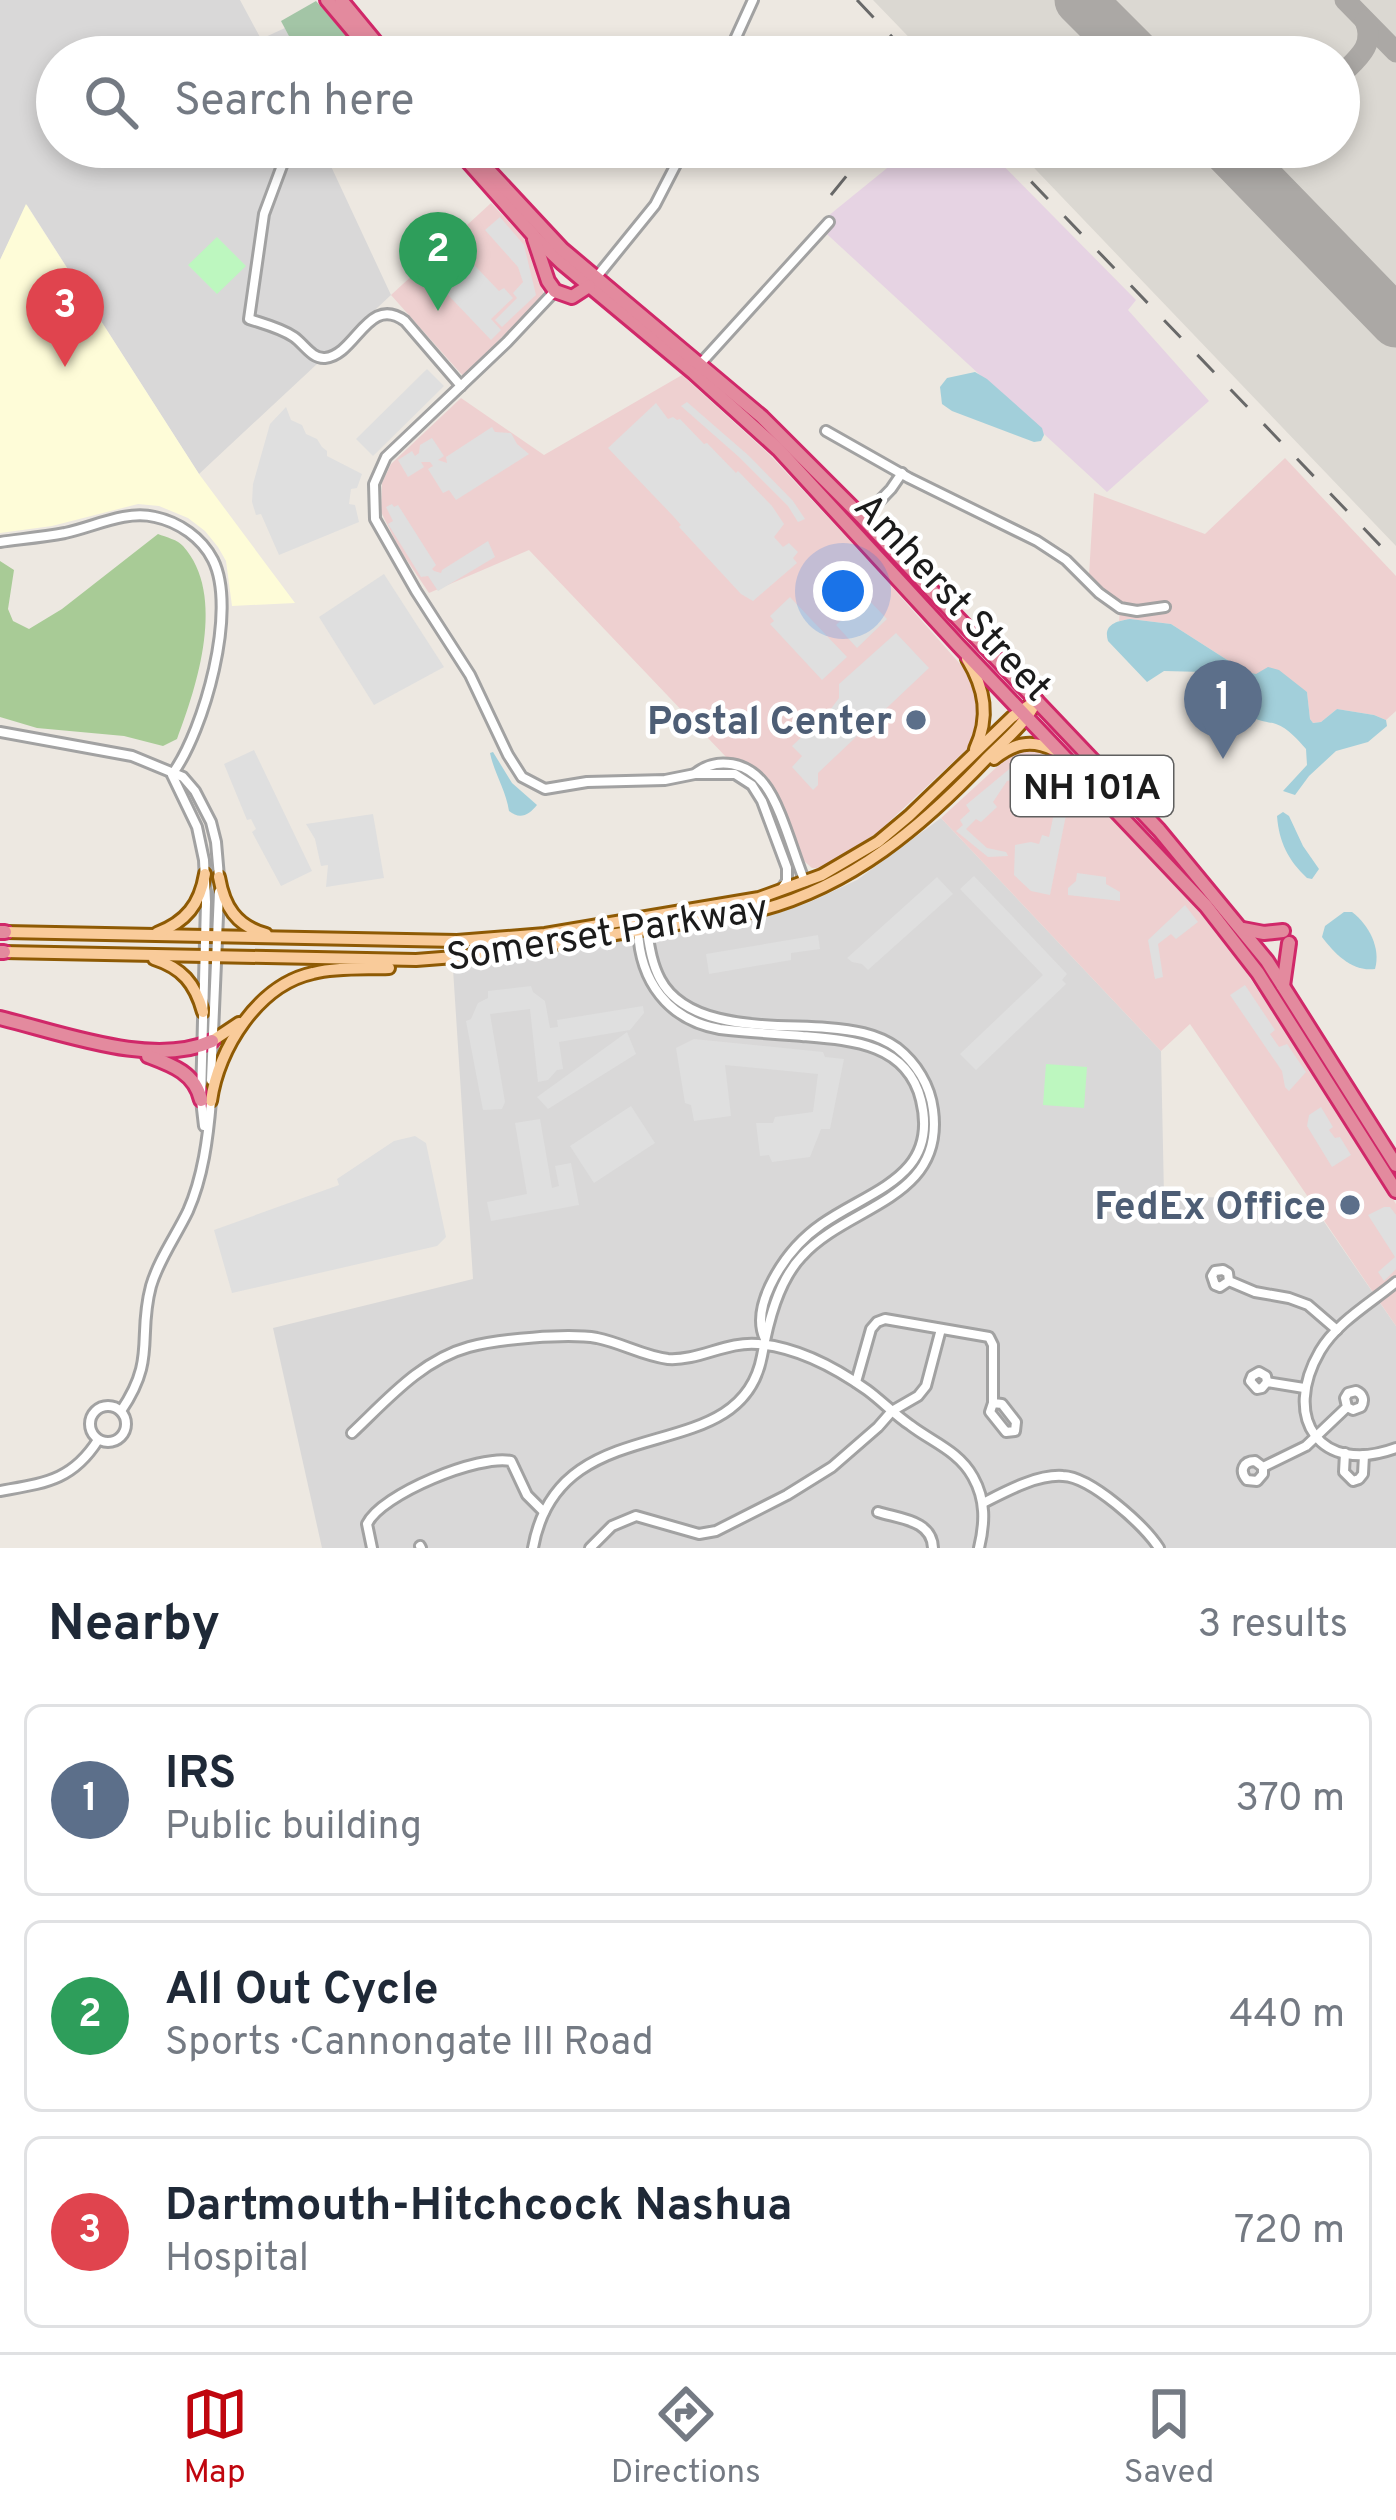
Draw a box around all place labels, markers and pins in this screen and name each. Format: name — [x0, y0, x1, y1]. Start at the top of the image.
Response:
pin: 2 — [399, 212, 477, 311]
pin: 3 — [26, 268, 104, 367]
pin: 1 — [1184, 660, 1262, 759]
place label: Postal Center — [647, 700, 892, 749]
marker: Postal Center — [903, 707, 929, 733]
place label: FedEx Office — [1094, 1185, 1326, 1234]
marker: FedEx Office — [1337, 1192, 1363, 1218]

